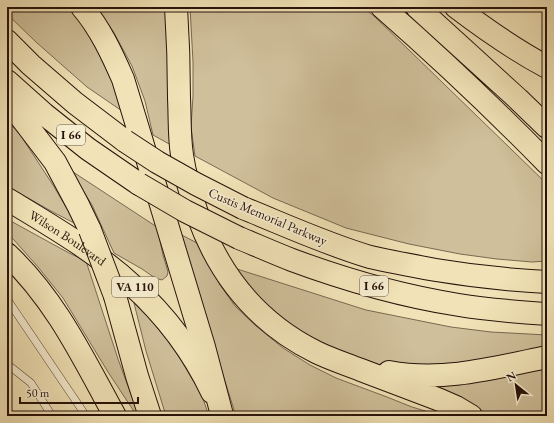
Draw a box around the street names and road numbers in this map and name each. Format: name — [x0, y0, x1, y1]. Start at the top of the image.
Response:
road number: I 66 — [57, 125, 85, 145]
street label: Custis Memorial Parkway — [206, 184, 330, 249]
street label: Wilson Boulevard — [26, 206, 110, 270]
road number: I 66 — [360, 276, 388, 296]
road number: VA 110 — [112, 277, 158, 297]

